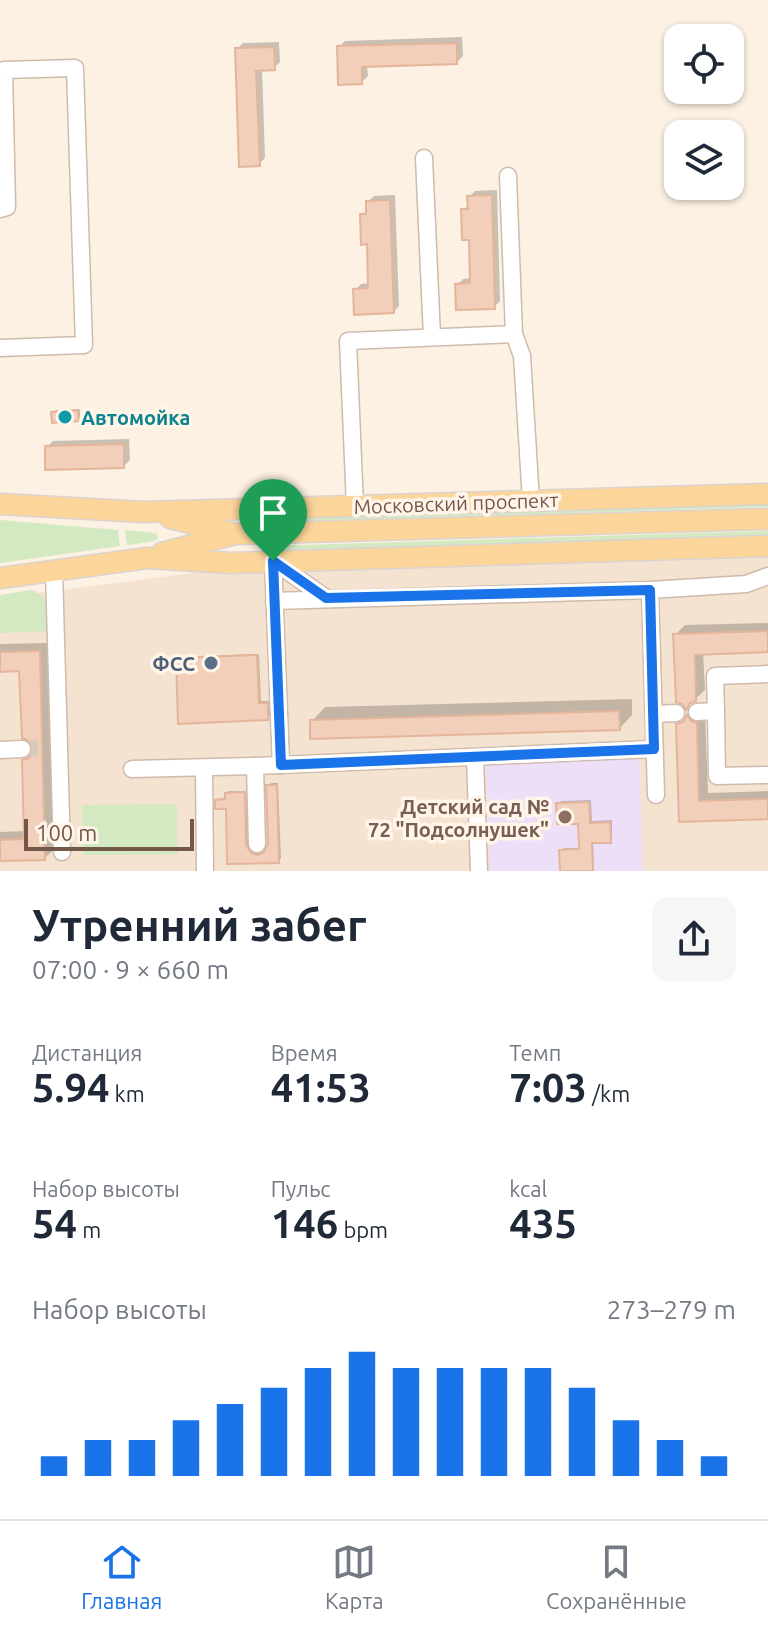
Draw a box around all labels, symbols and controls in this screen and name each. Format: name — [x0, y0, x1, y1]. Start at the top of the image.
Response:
map controls — [664, 24, 744, 200]
button: locate — [664, 24, 744, 104]
button: layers — [664, 120, 744, 200]
place label: Автомойка — [81, 406, 190, 429]
marker: Автомойка — [56, 408, 74, 426]
pin — [239, 479, 307, 561]
street label: Московский проспект — [353, 488, 559, 518]
icon: arrive — [251, 491, 295, 535]
place label: ФСС — [152, 652, 195, 675]
marker: ФСС — [202, 654, 220, 672]
place label: Детский сад № 72 "Подсолнушек" — [368, 795, 549, 841]
marker: Детский сад № 72 "Подсолнушек" — [556, 808, 574, 826]
scale bar — [24, 815, 194, 851]
text: 100 m — [36, 820, 97, 845]
button: share — [652, 897, 736, 981]
text: Утренний забег — [32, 900, 366, 949]
text: 07:00 · 9 × 660 m — [32, 955, 229, 984]
text: Дистанция — [32, 1040, 142, 1065]
text: Время — [271, 1040, 337, 1065]
text: Темп — [509, 1040, 561, 1065]
text: 5.94 — [32, 1065, 110, 1110]
text: 41:53 — [271, 1065, 371, 1110]
text: 7:03 — [509, 1065, 587, 1110]
text: km — [110, 1081, 145, 1106]
text: /km — [587, 1081, 630, 1106]
text: Набор высоты — [32, 1176, 180, 1201]
text: Пульс — [271, 1176, 331, 1201]
text: kcal — [509, 1176, 547, 1201]
text: 54 — [32, 1201, 77, 1246]
text: 146 — [271, 1201, 338, 1246]
text: 435 — [509, 1201, 577, 1246]
text: m — [77, 1217, 101, 1242]
text: bpm — [338, 1217, 388, 1242]
text: Набор высоты — [32, 1295, 207, 1324]
text: 273–279 m — [607, 1295, 736, 1324]
tab: Главная — [81, 1540, 162, 1613]
tab: Карта — [325, 1540, 384, 1613]
tab: Сохранённые — [546, 1540, 687, 1613]

